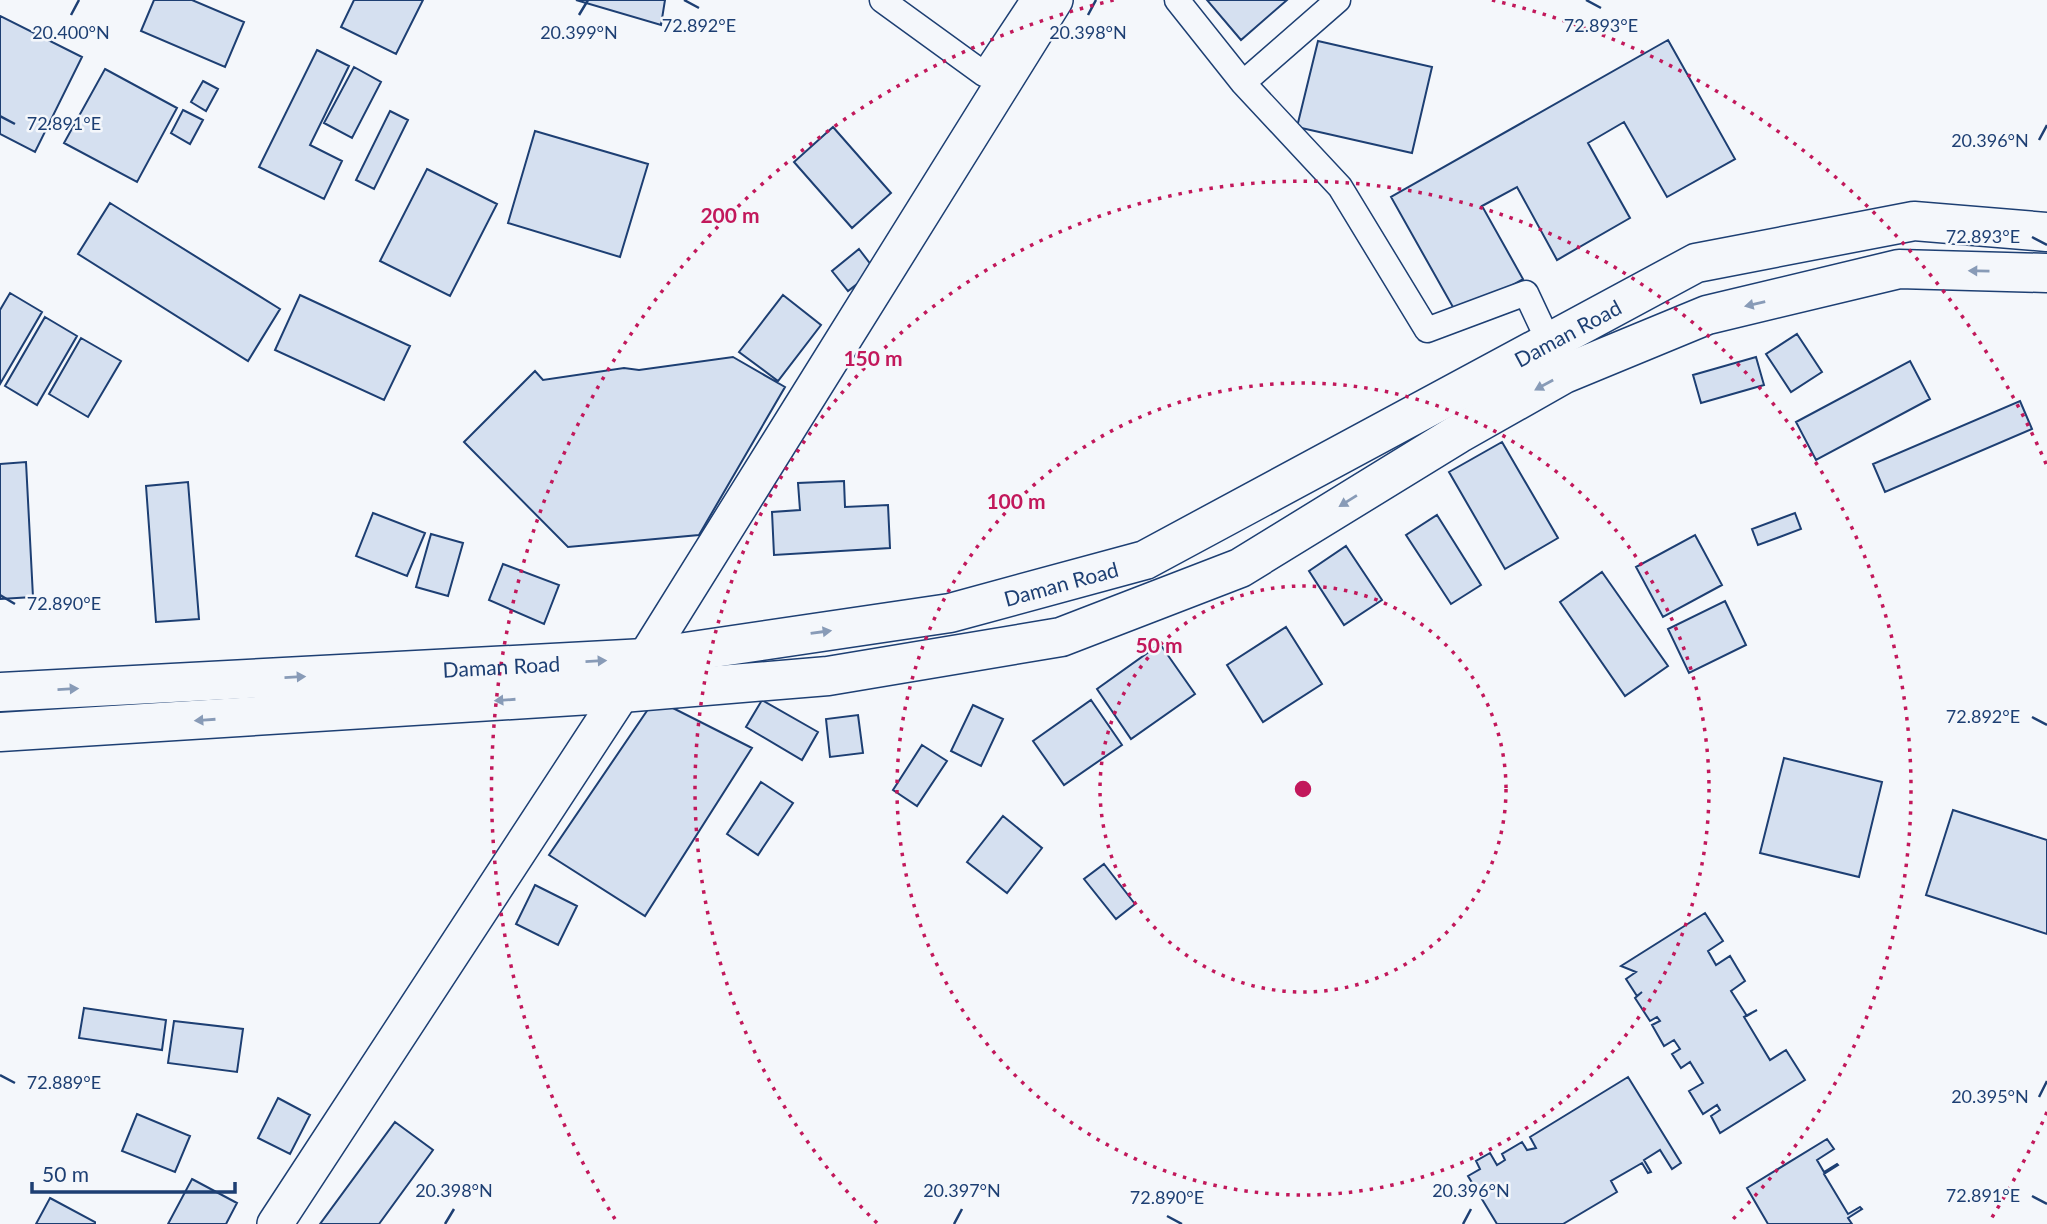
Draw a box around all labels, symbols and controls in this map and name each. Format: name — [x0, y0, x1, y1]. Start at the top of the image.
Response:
text: 72.892°E — [662, 14, 736, 36]
text: 72.893°E — [1564, 14, 1638, 36]
text: 20.400°N — [32, 21, 110, 43]
text: 20.399°N — [540, 21, 618, 43]
text: 20.398°N — [1049, 21, 1127, 43]
text: 72.891°E — [27, 112, 101, 134]
text: 20.396°N — [1951, 129, 2029, 151]
text: 200 m — [700, 202, 760, 227]
text: 72.893°E — [1946, 225, 2020, 247]
one-way arrow — [1968, 265, 1990, 277]
street label: Daman Road — [1510, 293, 1625, 371]
one-way arrow — [1744, 299, 1766, 310]
text: 150 m — [843, 345, 903, 370]
one-way arrow — [1534, 379, 1553, 391]
text: 100 m — [986, 488, 1046, 513]
one-way arrow — [1339, 495, 1358, 508]
street label: Daman Road — [1001, 555, 1121, 610]
text: 72.890°E — [27, 592, 101, 614]
one-way arrow — [810, 626, 832, 637]
text: 50 m — [1135, 632, 1183, 657]
street label: Daman Road — [442, 650, 561, 681]
one-way arrow — [585, 655, 607, 666]
one-way arrow — [285, 671, 307, 682]
one-way arrow — [57, 683, 79, 694]
one-way arrow — [494, 695, 516, 706]
text: 72.892°E — [1946, 705, 2020, 727]
one-way arrow — [194, 715, 216, 726]
centre of rings — [1291, 777, 1315, 801]
text: 72.889°E — [27, 1071, 101, 1093]
text: 20.395°N — [1951, 1085, 2029, 1107]
scale bar — [32, 1150, 234, 1194]
text: 50 m — [42, 1161, 89, 1186]
text: 20.398°N — [415, 1179, 493, 1201]
text: 20.397°N — [923, 1179, 1001, 1201]
text: 20.396°N — [1432, 1179, 1510, 1201]
text: 72.891°E — [1946, 1184, 2020, 1206]
text: 72.890°E — [1130, 1186, 1204, 1208]

